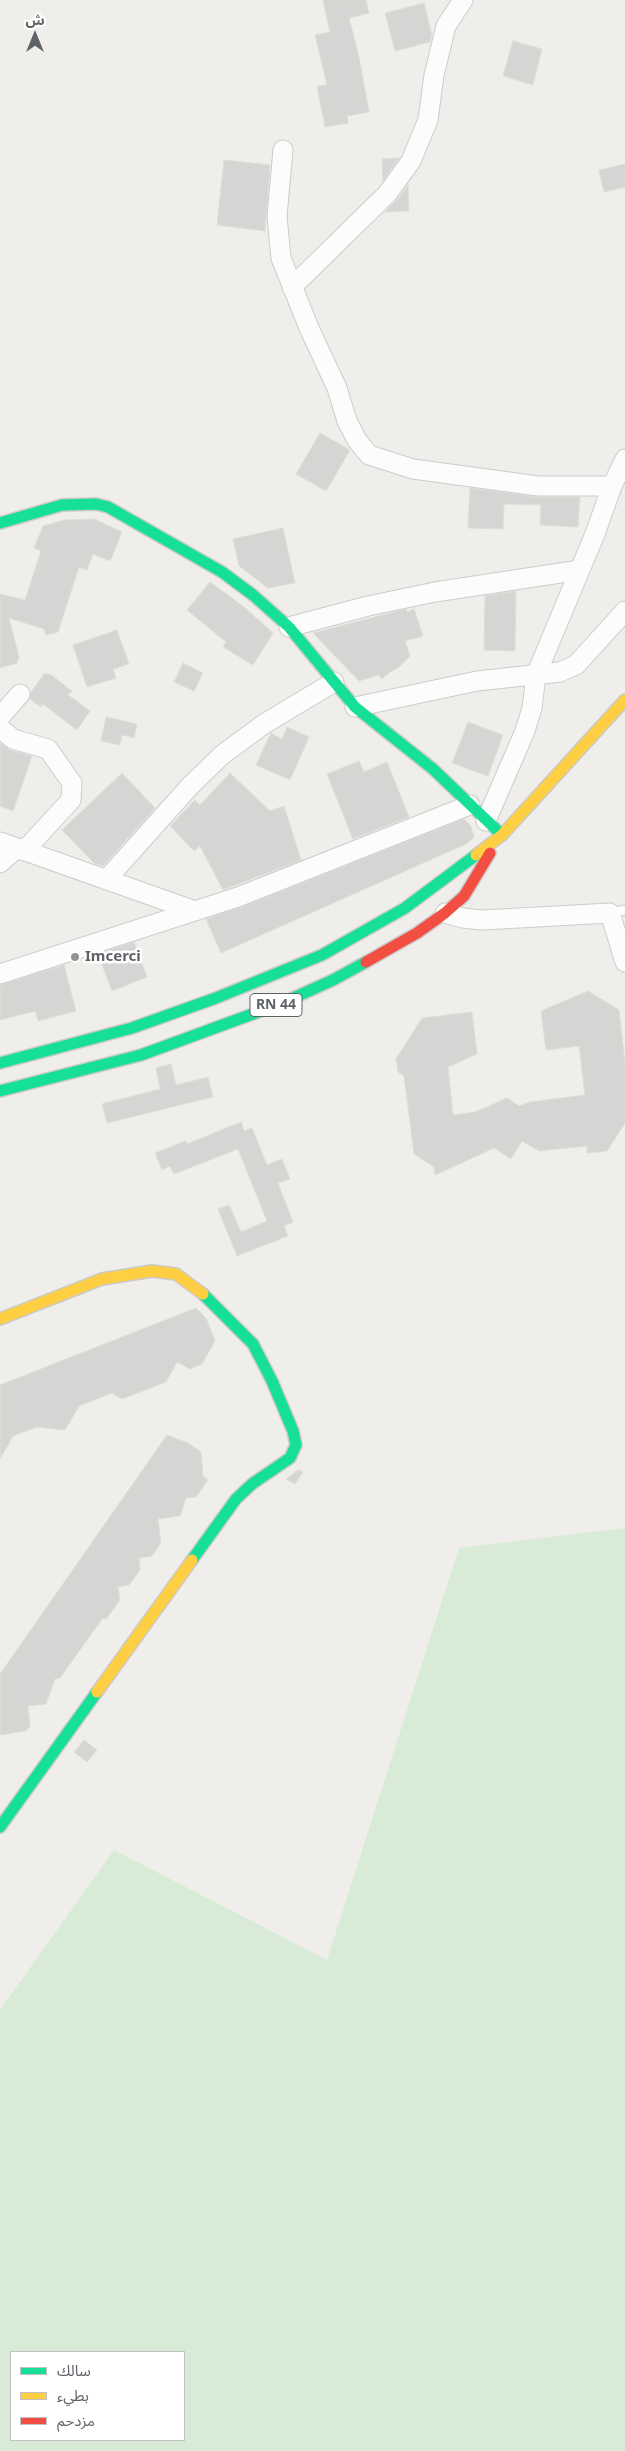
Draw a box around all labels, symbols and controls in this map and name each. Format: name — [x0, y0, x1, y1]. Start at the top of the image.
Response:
north arrow — [10, 10, 60, 60]
text: ش — [25, 10, 45, 29]
place label: Imcerci — [85, 948, 141, 966]
marker: Imcerci — [69, 951, 81, 963]
road number: RN 44 — [250, 994, 302, 1016]
legend — [10, 2351, 185, 2441]
text: سالك — [57, 2360, 91, 2380]
text: بطيء — [57, 2385, 89, 2405]
text: مزدحم — [57, 2410, 95, 2430]

